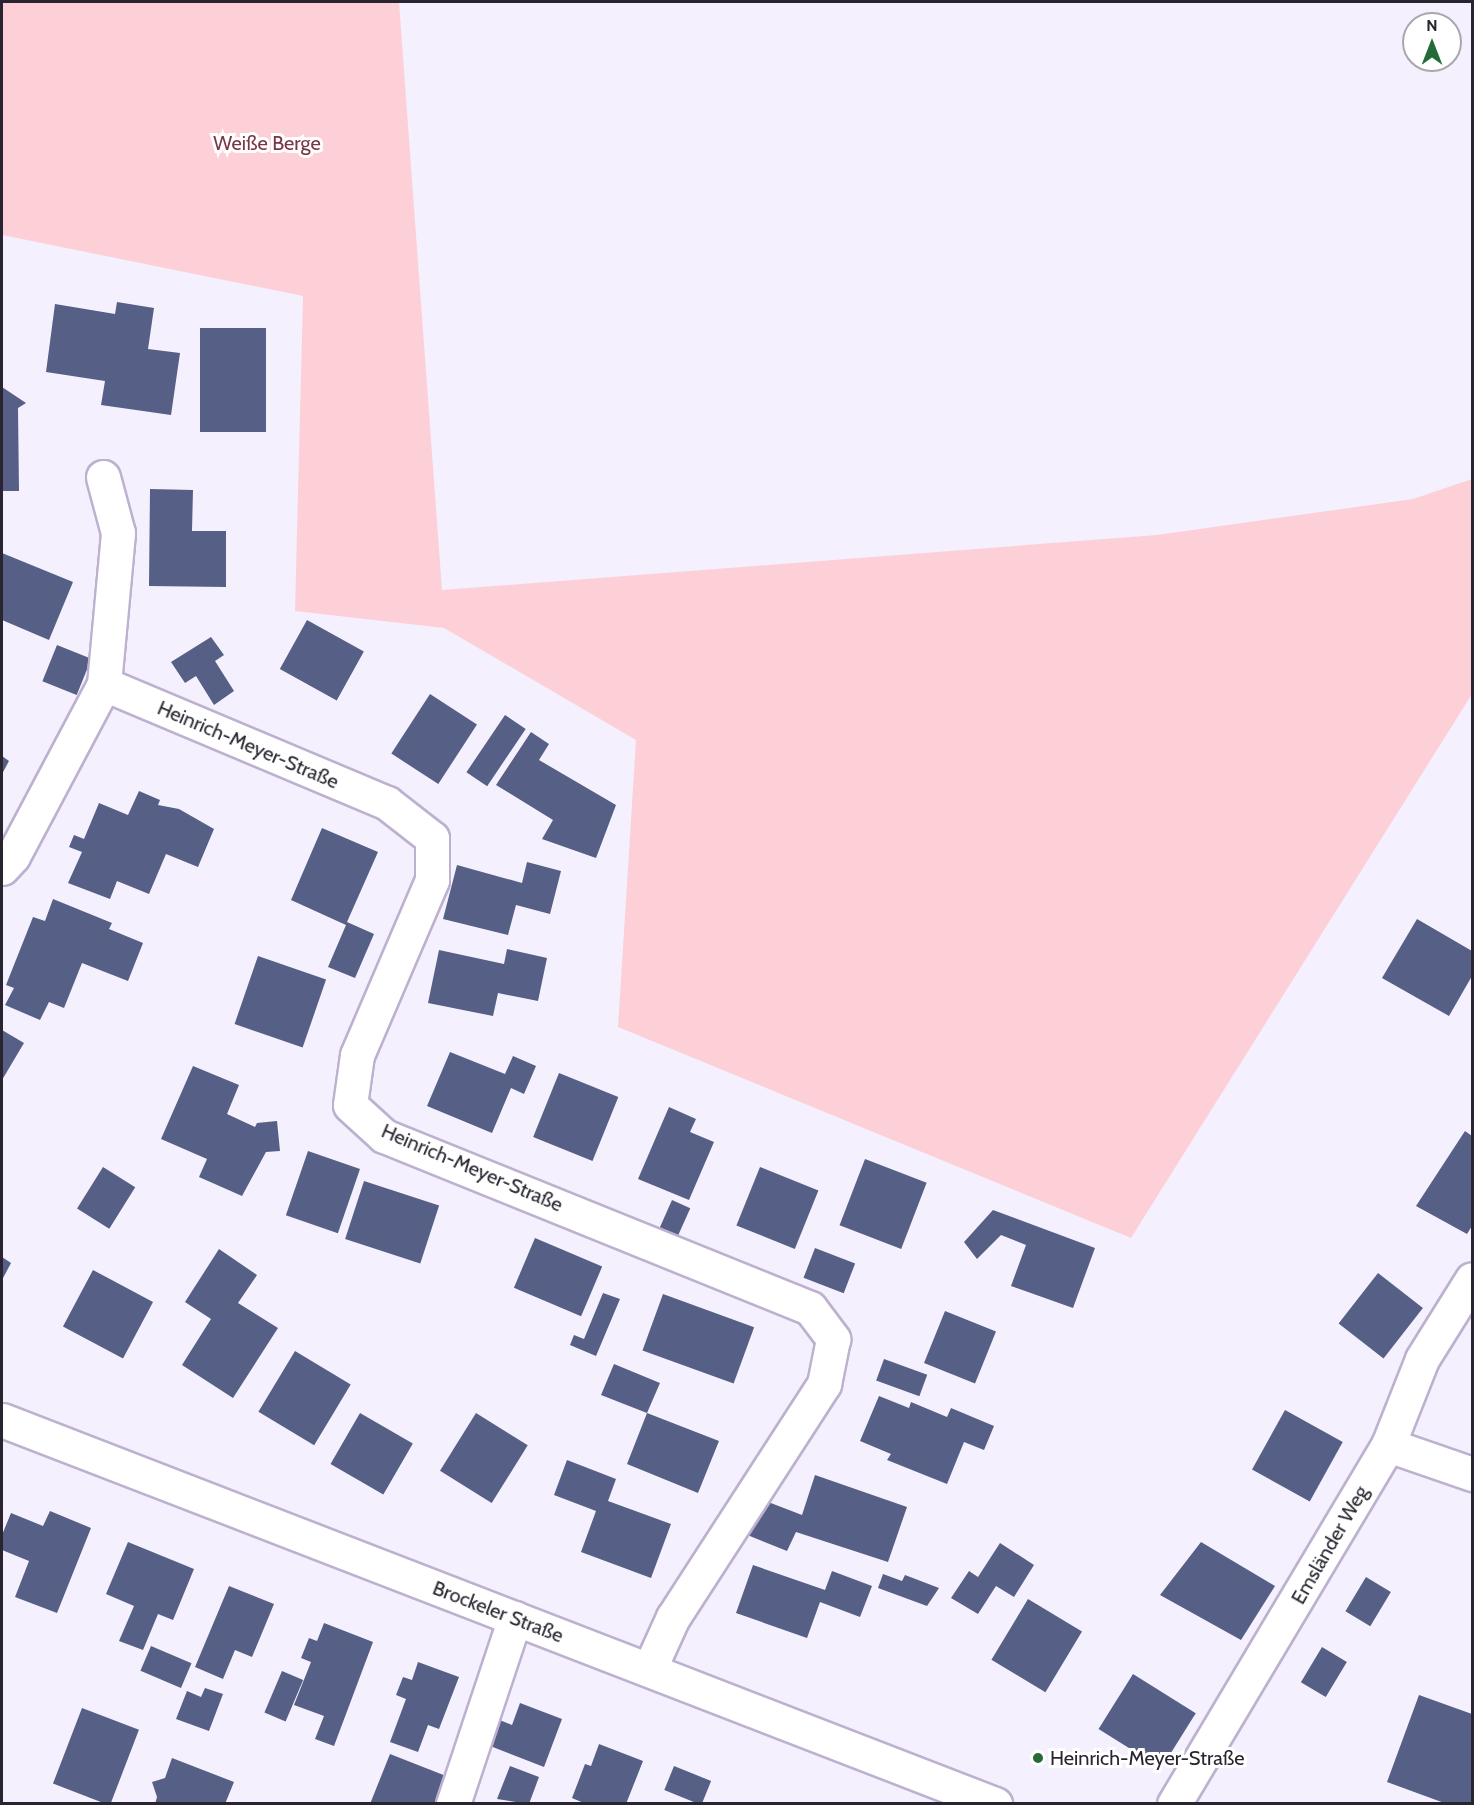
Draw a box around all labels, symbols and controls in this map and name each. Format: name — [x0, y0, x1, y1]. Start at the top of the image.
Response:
north arrow — [1402, 12, 1462, 72]
text: N — [1426, 16, 1438, 35]
park label: Weiße Berge — [213, 131, 321, 155]
street label: Heinrich-Meyer-Straße — [154, 696, 342, 794]
street label: Heinrich-Meyer-Straße — [378, 1119, 566, 1217]
street label: Emsländer Weg — [1286, 1482, 1374, 1608]
street label: Brockeler Straße — [429, 1576, 567, 1648]
place label: Heinrich-Meyer-Straße — [1050, 1746, 1244, 1770]
marker: Heinrich-Meyer-Straße — [1031, 1751, 1045, 1765]

